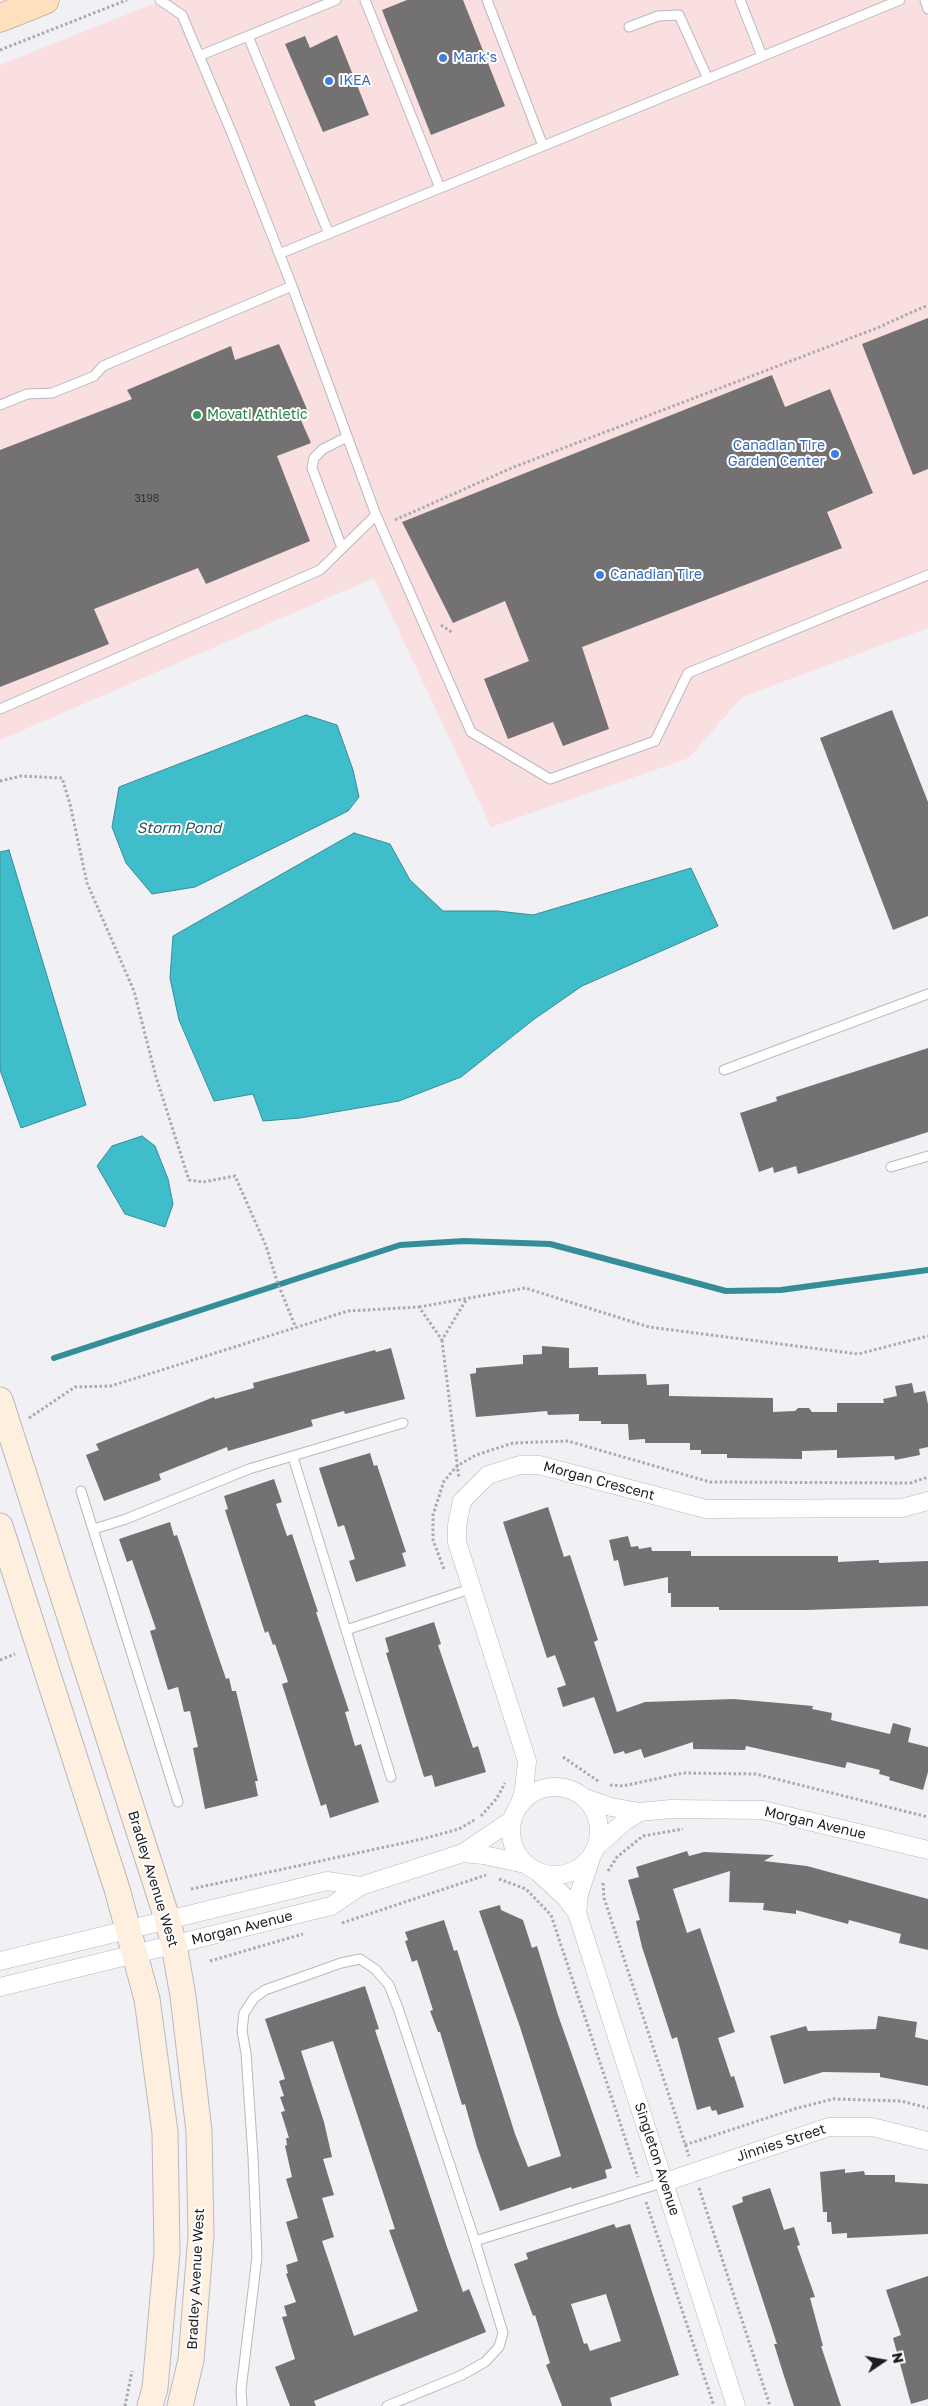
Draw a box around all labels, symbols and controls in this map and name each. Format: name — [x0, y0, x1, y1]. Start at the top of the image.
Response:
place label: Mark's — [453, 50, 497, 66]
marker: Mark's — [437, 52, 449, 64]
place label: IKEA — [339, 73, 371, 89]
marker: IKEA — [323, 75, 335, 87]
place label: Movati Athletic — [207, 407, 308, 423]
marker: Movati Athletic — [191, 409, 203, 421]
place label: Canadian Tire Garden Center — [728, 438, 825, 471]
marker: Canadian Tire Garden Center — [829, 448, 841, 460]
house number: 3198 — [134, 492, 160, 506]
place label: Canadian Tire — [610, 567, 702, 583]
marker: Canadian Tire — [594, 569, 606, 581]
water label: Storm Pond — [137, 819, 221, 837]
street label: Morgan Crescent — [541, 1458, 657, 1504]
street label: Morgan Avenue — [763, 1803, 867, 1843]
street label: Bradley Avenue West — [124, 1809, 182, 1949]
street label: Morgan Avenue — [190, 1907, 294, 1949]
street label: Singleton Avenue — [631, 2100, 683, 2218]
street label: Jinnies Street — [734, 2121, 828, 2165]
street label: Bradley Avenue West — [184, 2208, 208, 2350]
north arrow — [858, 2336, 908, 2386]
text: N — [889, 2351, 908, 2365]

